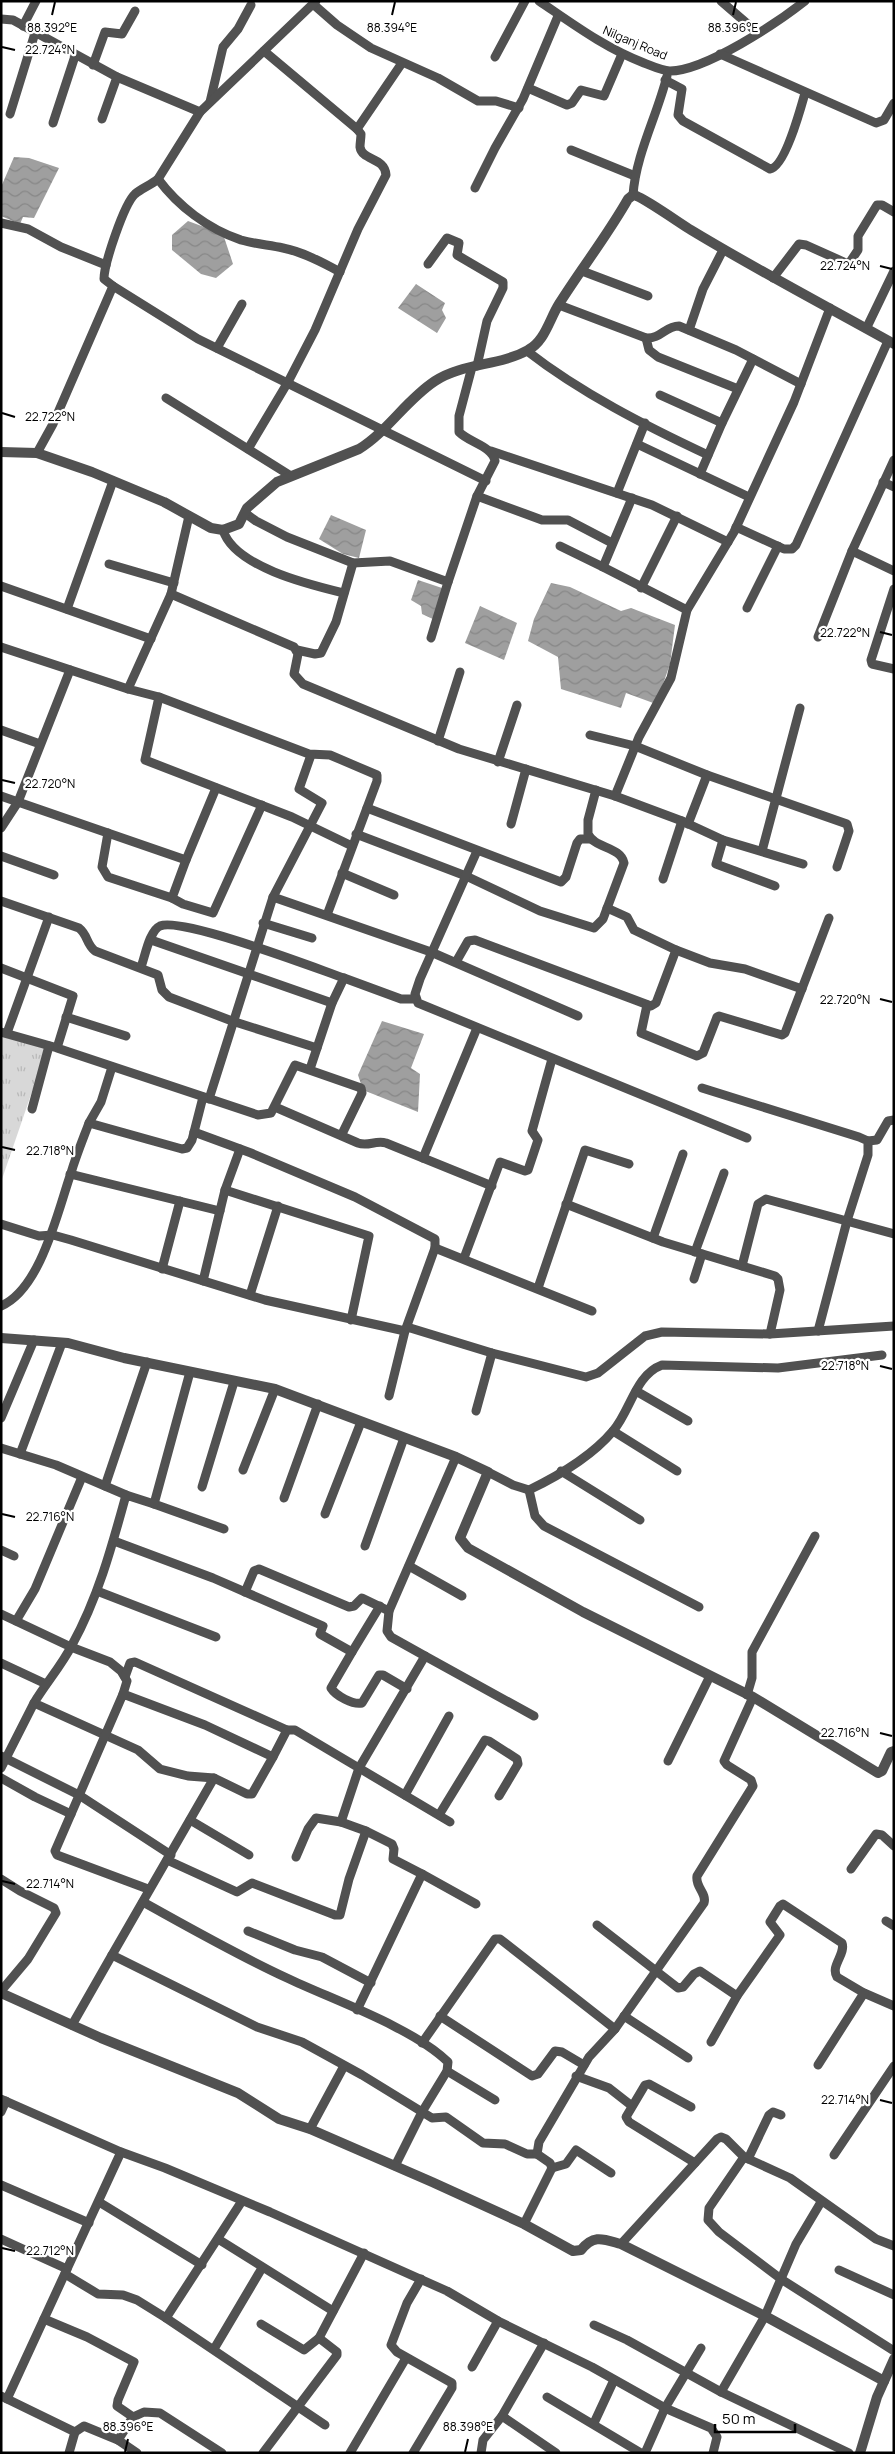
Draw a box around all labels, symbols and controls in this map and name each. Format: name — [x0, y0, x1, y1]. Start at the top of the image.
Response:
text: 88.392°E — [27, 19, 77, 36]
text: 88.394°E — [367, 19, 417, 36]
text: 88.396°E — [708, 19, 759, 36]
street label: Nilganj Road — [600, 21, 670, 64]
text: 22.724°N — [25, 41, 75, 58]
text: 22.724°N — [820, 257, 870, 274]
text: 22.722°N — [25, 408, 75, 425]
text: 22.722°N — [820, 624, 870, 641]
text: 22.720°N — [25, 775, 75, 792]
text: 22.720°N — [820, 991, 870, 1008]
text: 22.718°N — [26, 1142, 74, 1159]
text: 22.718°N — [821, 1357, 869, 1374]
text: 22.716°N — [26, 1508, 74, 1525]
text: 22.716°N — [821, 1724, 869, 1741]
text: 22.714°N — [26, 1875, 74, 1892]
text: 22.714°N — [821, 2091, 869, 2108]
text: 22.712°N — [26, 2242, 74, 2259]
scale bar — [715, 2402, 795, 2434]
text: 50 m — [722, 2408, 756, 2429]
text: 88.396°E — [103, 2418, 154, 2435]
text: 88.398°E — [443, 2418, 493, 2435]

